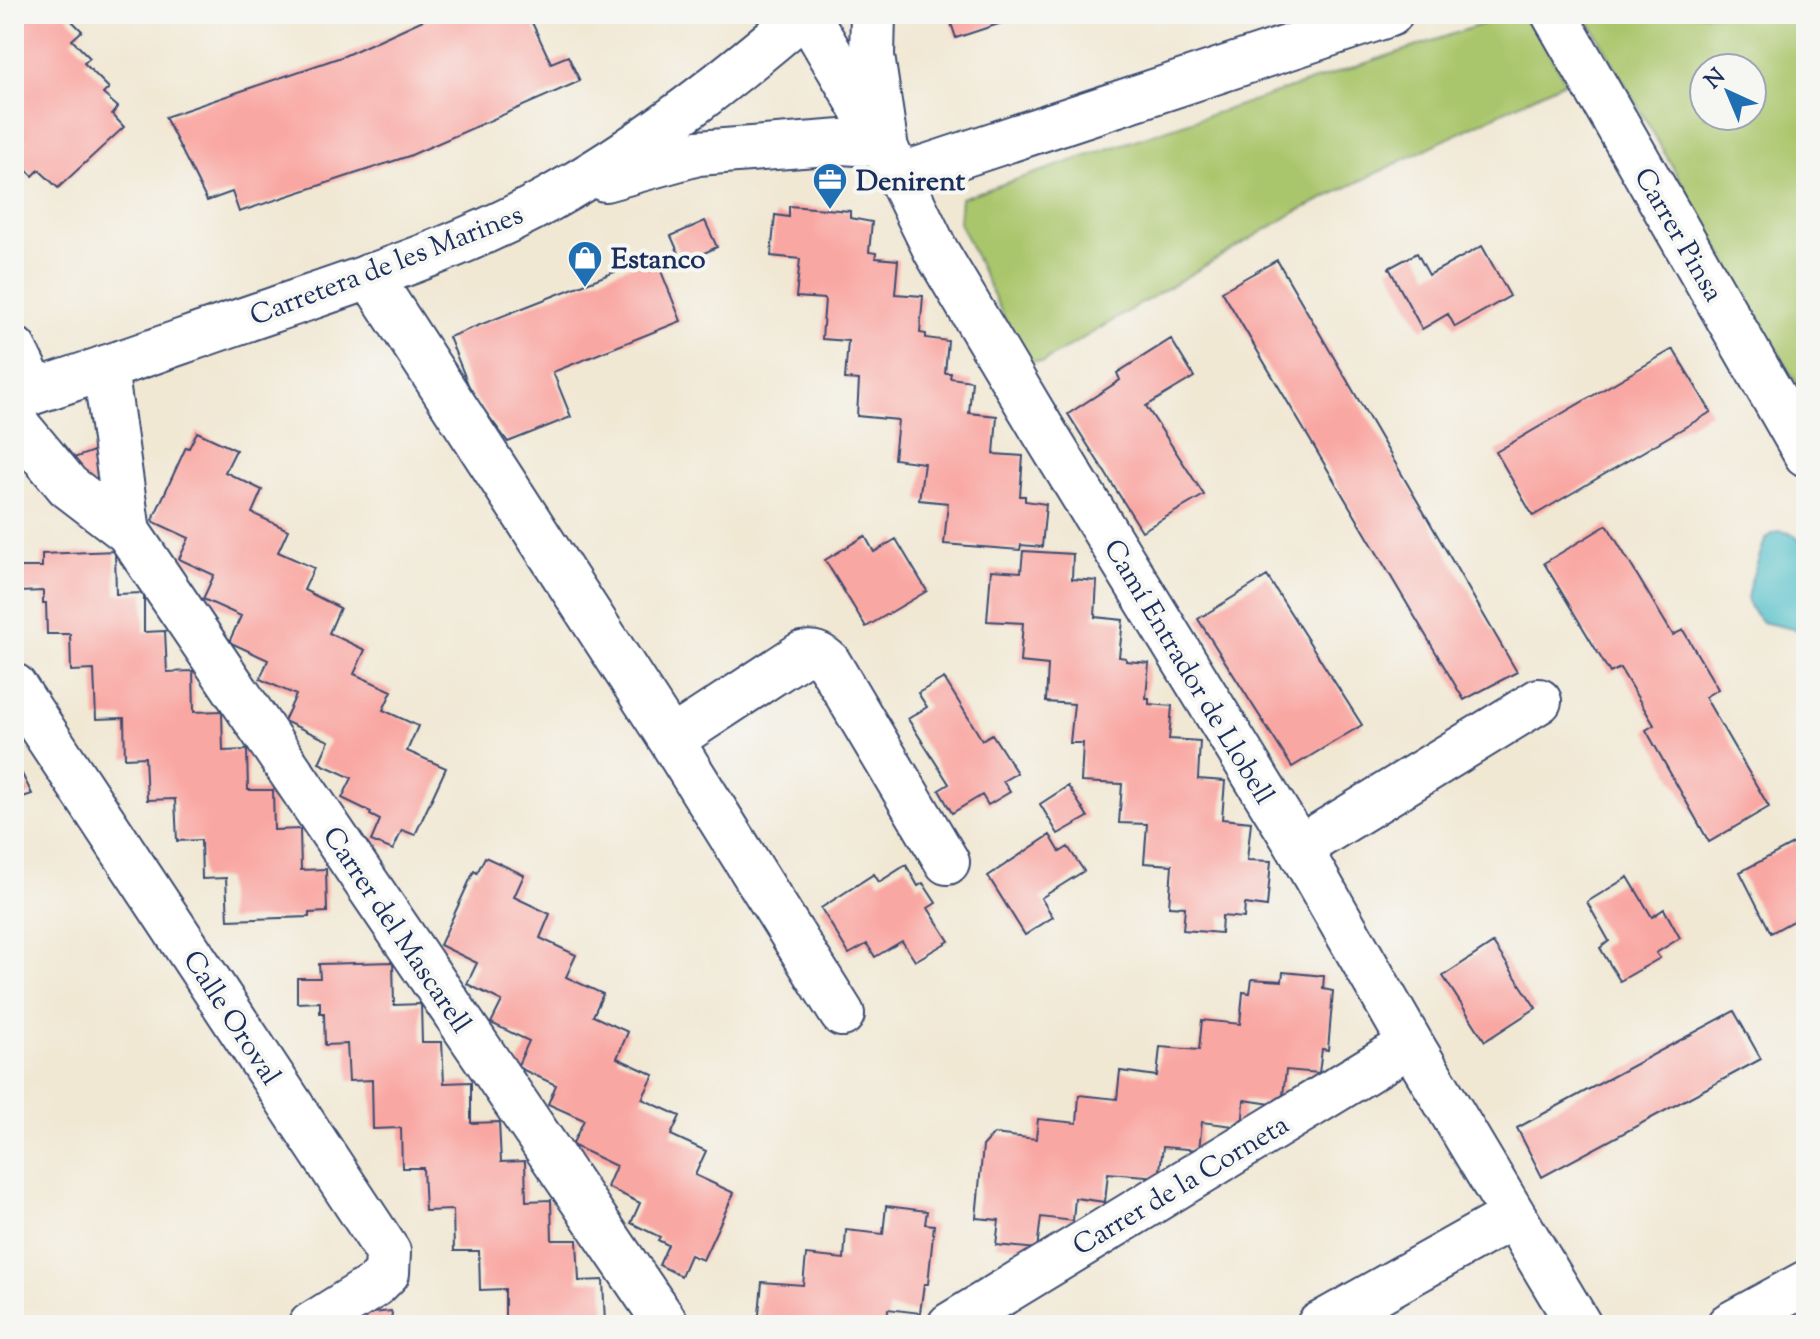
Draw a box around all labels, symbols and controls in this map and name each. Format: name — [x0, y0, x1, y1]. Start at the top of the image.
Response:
north arrow — [1688, 52, 1768, 132]
text: N — [1699, 62, 1734, 97]
office icon: Denirent — [811, 161, 849, 211]
street label: Carrer Pinsa — [1623, 161, 1732, 310]
place label: Denirent — [856, 163, 965, 203]
street label: Carretera de les Marines — [245, 196, 529, 337]
shop icon: Estanco — [566, 239, 604, 289]
place label: Estanco — [611, 241, 706, 281]
street label: Camí Entrador de Llobell — [1092, 532, 1283, 813]
street label: Carrer del Mascarell — [311, 819, 480, 1042]
street label: Calle Oroval — [172, 943, 289, 1094]
street label: Carrer de la Corneta — [1066, 1106, 1297, 1267]

